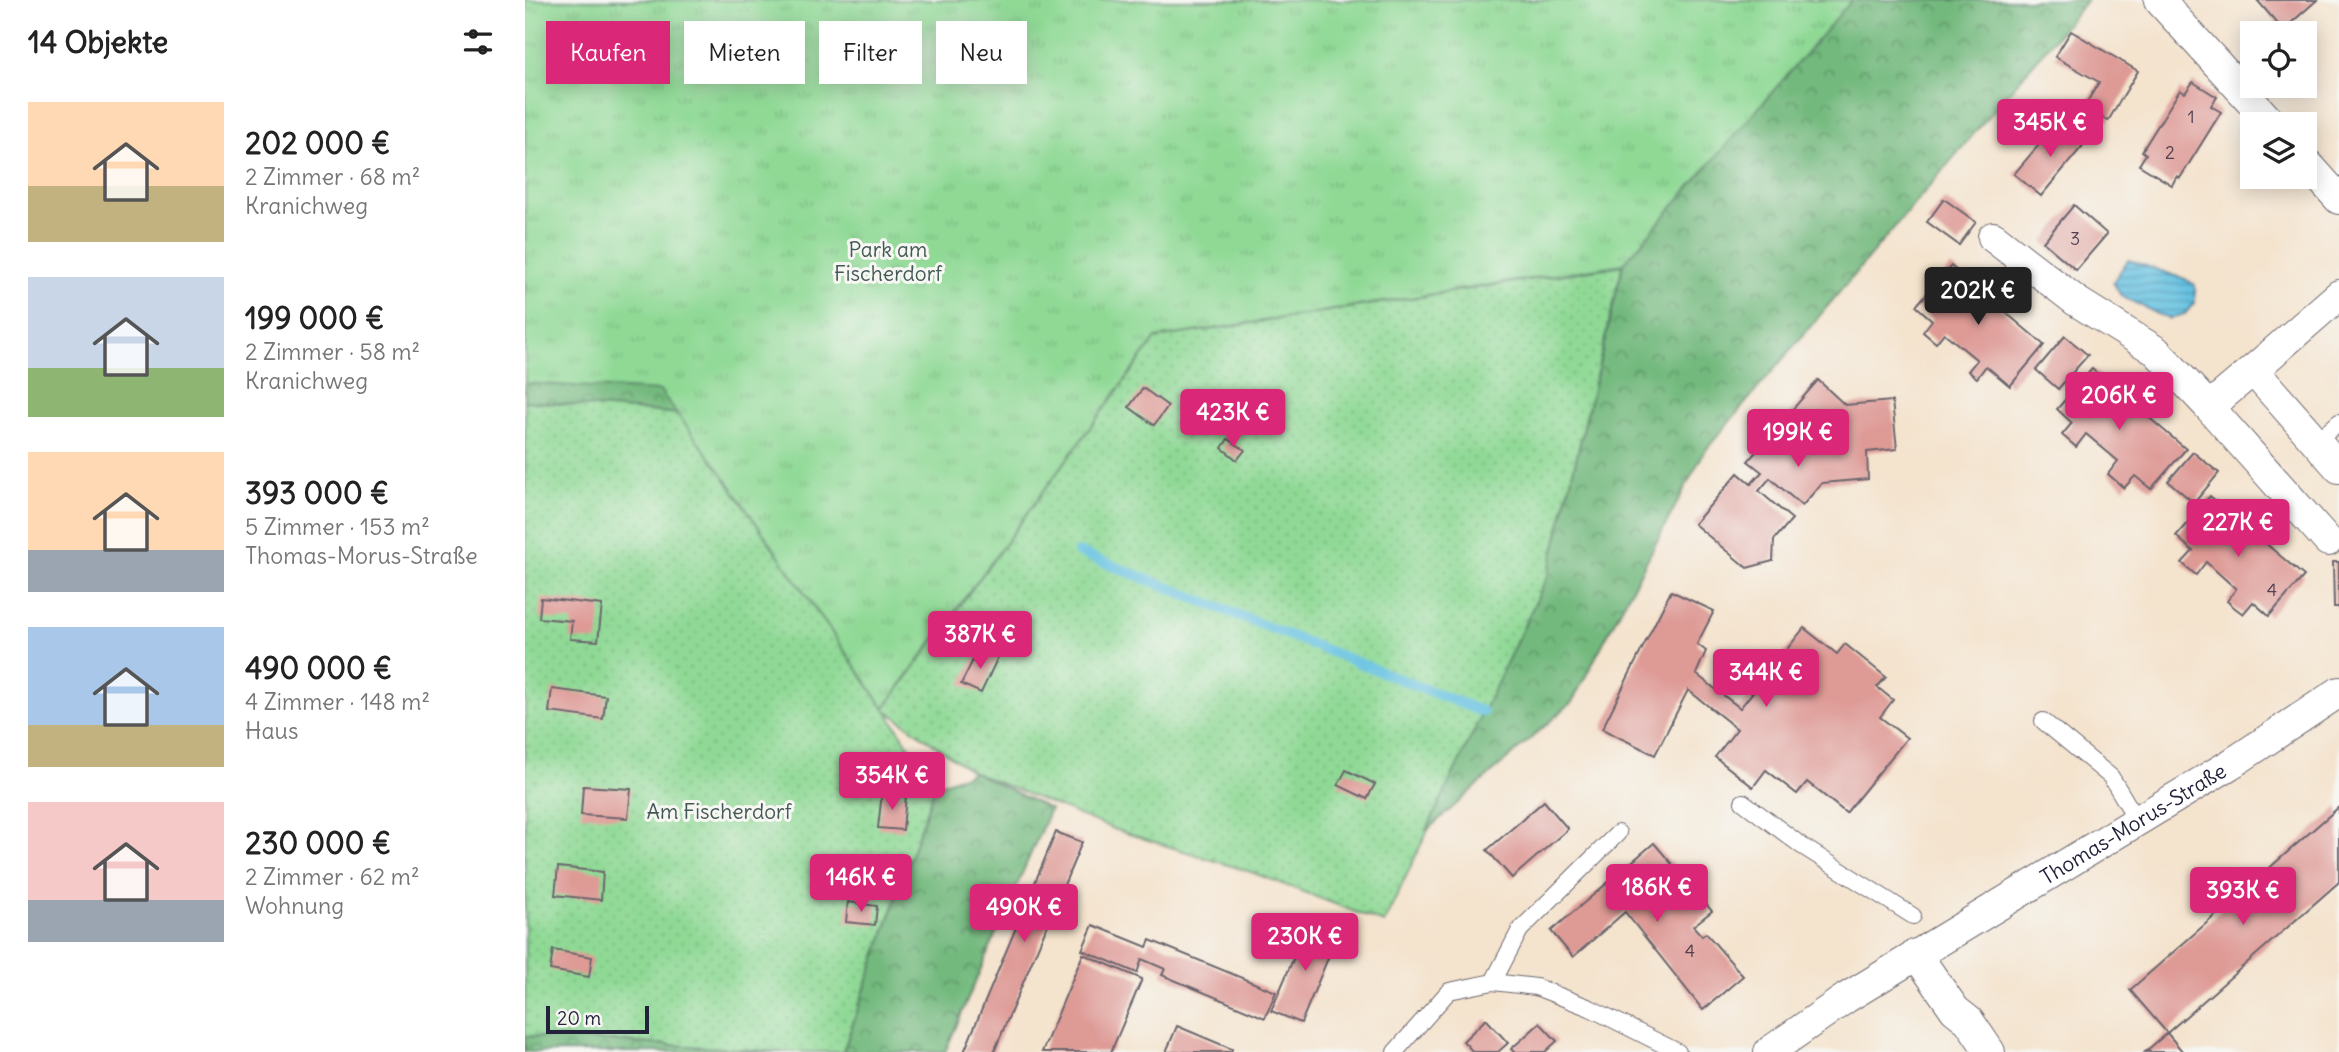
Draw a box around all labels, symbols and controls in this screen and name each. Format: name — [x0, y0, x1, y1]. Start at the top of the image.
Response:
chip: Kaufen — [546, 21, 670, 84]
chip: Mieten — [684, 21, 805, 84]
chip: Filter — [819, 21, 922, 84]
chip: Neu — [936, 21, 1027, 84]
map controls — [2240, 21, 2317, 189]
button: locate — [2240, 21, 2317, 98]
text: 14 Objekte — [28, 23, 168, 61]
icon: filters — [459, 23, 497, 61]
pin: 345K € — [1993, 100, 2107, 159]
house number: 1 — [2187, 105, 2195, 128]
text: 345K € — [2013, 107, 2087, 136]
button: layers — [2240, 112, 2317, 189]
text: 202 000 € — [245, 124, 390, 162]
icon: home — [84, 130, 168, 214]
house number: 2 — [2165, 141, 2175, 164]
text: 2 Zimmer · 68 m² — [245, 162, 420, 191]
text: Kranichweg — [245, 191, 368, 220]
house number: 3 — [2070, 227, 2080, 250]
park label: Park am Fischerdorf — [834, 236, 943, 287]
pin: 202K € — [1921, 268, 2035, 327]
text: 202K € — [1941, 275, 2015, 304]
text: 199 000 € — [245, 299, 384, 337]
icon: home — [84, 305, 168, 389]
text: 2 Zimmer · 58 m² — [245, 337, 420, 366]
text: Kranichweg — [245, 366, 368, 395]
pin: 206K € — [2062, 372, 2176, 432]
text: 206K € — [2081, 380, 2157, 409]
pin: 423K € — [1176, 390, 1290, 449]
text: 423K € — [1196, 397, 1270, 426]
pin: 199K € — [1741, 410, 1855, 469]
text: 199K € — [1763, 417, 1833, 446]
text: 393 000 € — [245, 474, 389, 512]
icon: home — [84, 480, 168, 564]
pin: 227K € — [2181, 500, 2295, 559]
text: 227K € — [2203, 507, 2273, 536]
text: 5 Zimmer · 153 m² — [245, 512, 430, 541]
text: Thomas-Morus-Straße — [245, 541, 478, 570]
house number: 4 — [2267, 578, 2277, 601]
pin: 387K € — [923, 612, 1037, 671]
text: 387K € — [944, 619, 1016, 648]
text: 490 000 € — [245, 649, 392, 687]
pin: 344K € — [1709, 650, 1823, 709]
icon: home — [84, 655, 168, 739]
text: 344K € — [1729, 657, 1803, 686]
text: 4 Zimmer · 148 m² — [245, 687, 430, 716]
text: Haus — [245, 716, 298, 745]
pin: 354K € — [835, 752, 949, 812]
street label: Thomas-Morus-Straße — [2035, 757, 2231, 890]
text: 354K € — [855, 760, 929, 789]
park label: Am Fischerdorf — [646, 798, 793, 825]
text: 230 000 € — [245, 824, 391, 862]
icon: home — [84, 830, 168, 914]
pin: 146K € — [804, 855, 918, 914]
text: 2 Zimmer · 62 m² — [245, 862, 420, 891]
text: 146K € — [826, 862, 896, 891]
pin: 186K € — [1600, 864, 1714, 924]
pin: 393K € — [2186, 867, 2300, 927]
text: 186K € — [1622, 872, 1692, 901]
text: 393K € — [2206, 875, 2280, 904]
pin: 490K € — [967, 884, 1081, 944]
text: Wohnung — [245, 891, 344, 920]
text: 490K € — [986, 892, 1062, 921]
pin: 230K € — [1248, 914, 1362, 973]
text: 230K € — [1267, 921, 1343, 950]
house number: 4 — [1685, 939, 1695, 962]
scale bar — [546, 1003, 649, 1035]
text: 20 m — [557, 1006, 601, 1030]

